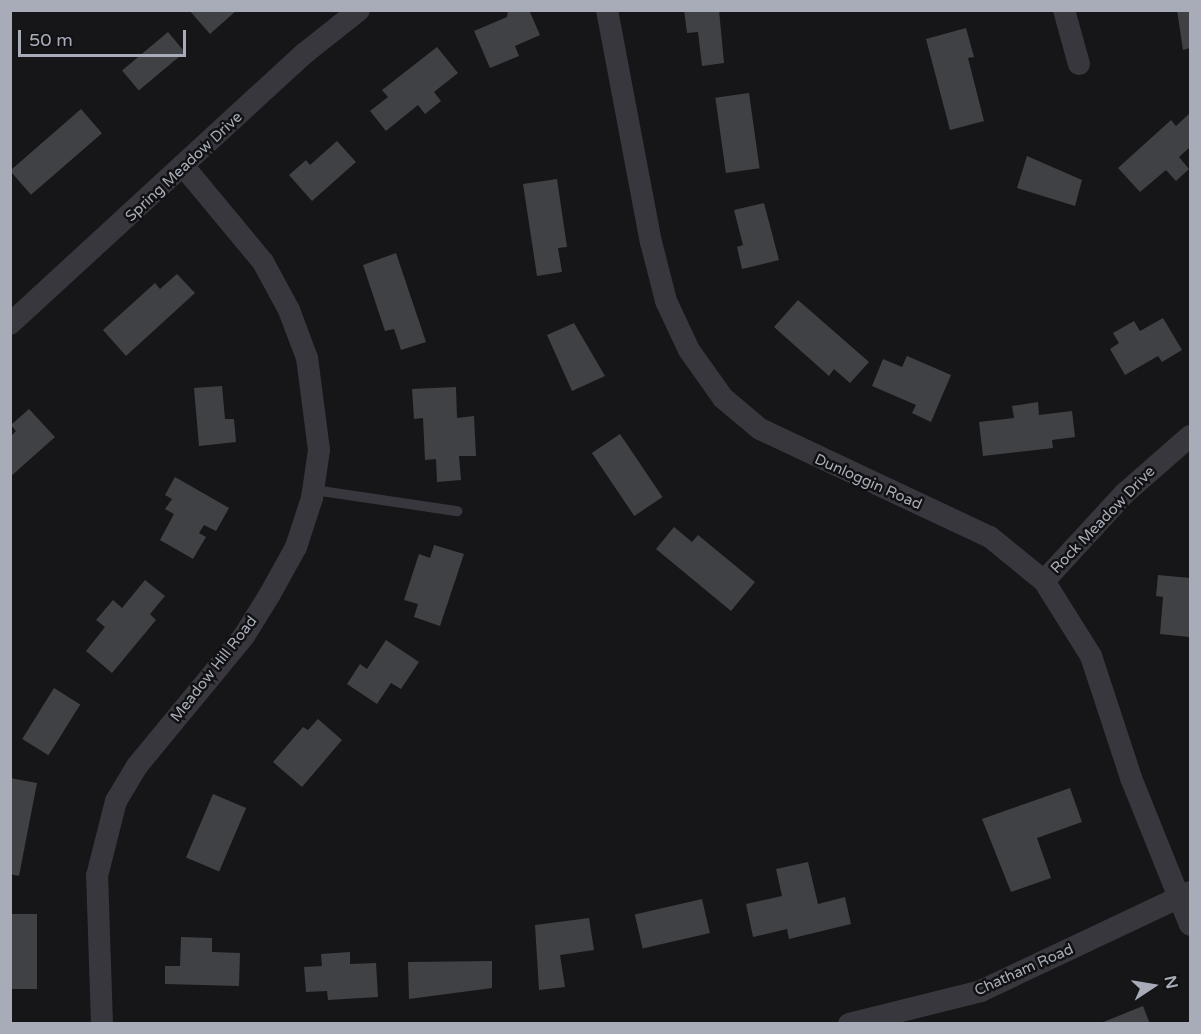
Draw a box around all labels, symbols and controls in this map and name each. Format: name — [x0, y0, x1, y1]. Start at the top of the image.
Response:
scale bar — [21, 18, 189, 56]
text: 50 m — [29, 29, 73, 51]
street label: Spring Meadow Drive — [122, 108, 246, 226]
street label: Dunloggin Road — [812, 450, 924, 514]
street label: Rock Meadow Drive — [1047, 463, 1159, 577]
street label: Meadow Hill Road — [167, 612, 261, 726]
street label: Chatham Road — [972, 940, 1076, 1000]
north arrow — [1123, 956, 1183, 1016]
text: N — [1159, 974, 1182, 991]

